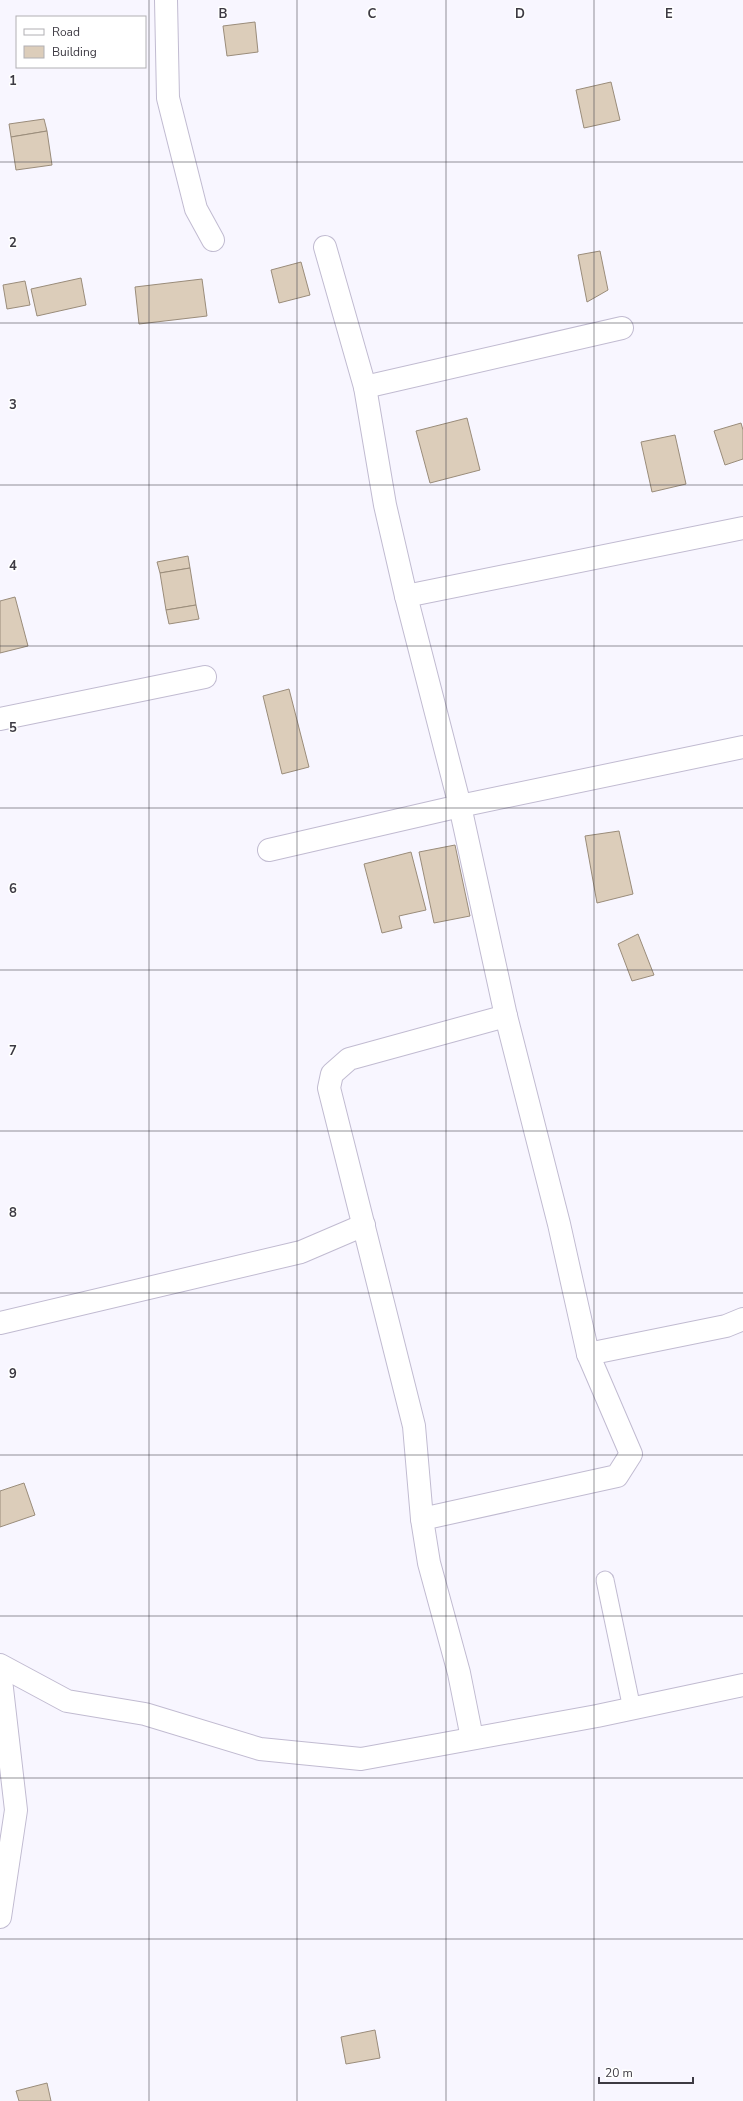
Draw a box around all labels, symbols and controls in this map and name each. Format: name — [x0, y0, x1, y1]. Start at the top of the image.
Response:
text: B — [219, 5, 228, 23]
text: C — [368, 5, 377, 23]
text: D — [515, 5, 525, 23]
text: E — [665, 5, 673, 23]
legend — [16, 16, 146, 68]
text: Road — [52, 24, 80, 40]
text: Building — [52, 44, 97, 60]
text: 1 — [9, 72, 17, 90]
text: 2 — [9, 234, 17, 252]
text: 3 — [9, 396, 17, 414]
text: 4 — [9, 557, 17, 575]
text: 5 — [9, 719, 17, 737]
text: 6 — [9, 880, 17, 898]
text: 7 — [9, 1042, 17, 1060]
text: 8 — [9, 1204, 17, 1222]
text: 9 — [9, 1365, 17, 1383]
scale bar — [599, 2059, 693, 2085]
text: 20 m — [605, 2065, 633, 2081]

